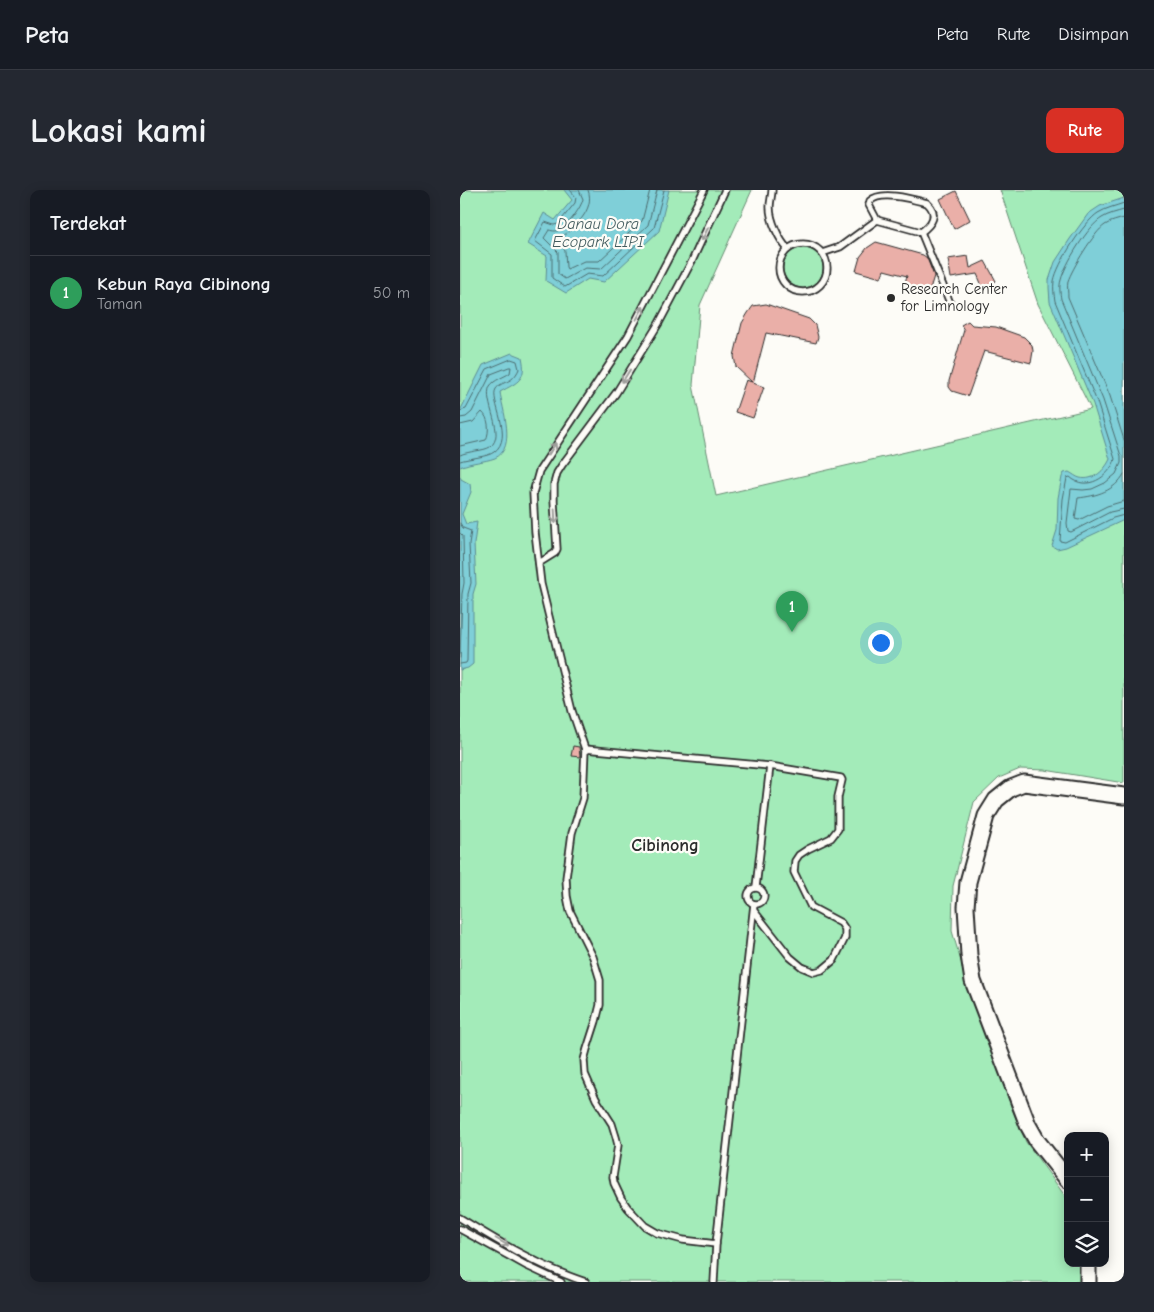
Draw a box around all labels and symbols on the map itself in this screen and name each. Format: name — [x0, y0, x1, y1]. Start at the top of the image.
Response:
water label: Danau Dora Ecopark LIPI — [552, 215, 645, 251]
one-way arrow — [700, 226, 709, 241]
place label: Research Center for Limnology — [900, 280, 1007, 315]
marker: Research Center for Limnology — [885, 292, 897, 304]
one-way arrow — [636, 306, 645, 321]
one-way arrow — [621, 369, 631, 383]
one-way arrow — [547, 443, 557, 457]
one-way arrow — [550, 508, 559, 524]
pin: 1 — [776, 591, 808, 632]
your location — [868, 630, 894, 656]
district label: Cibinong — [631, 835, 699, 856]
one-way arrow — [495, 1237, 510, 1247]

